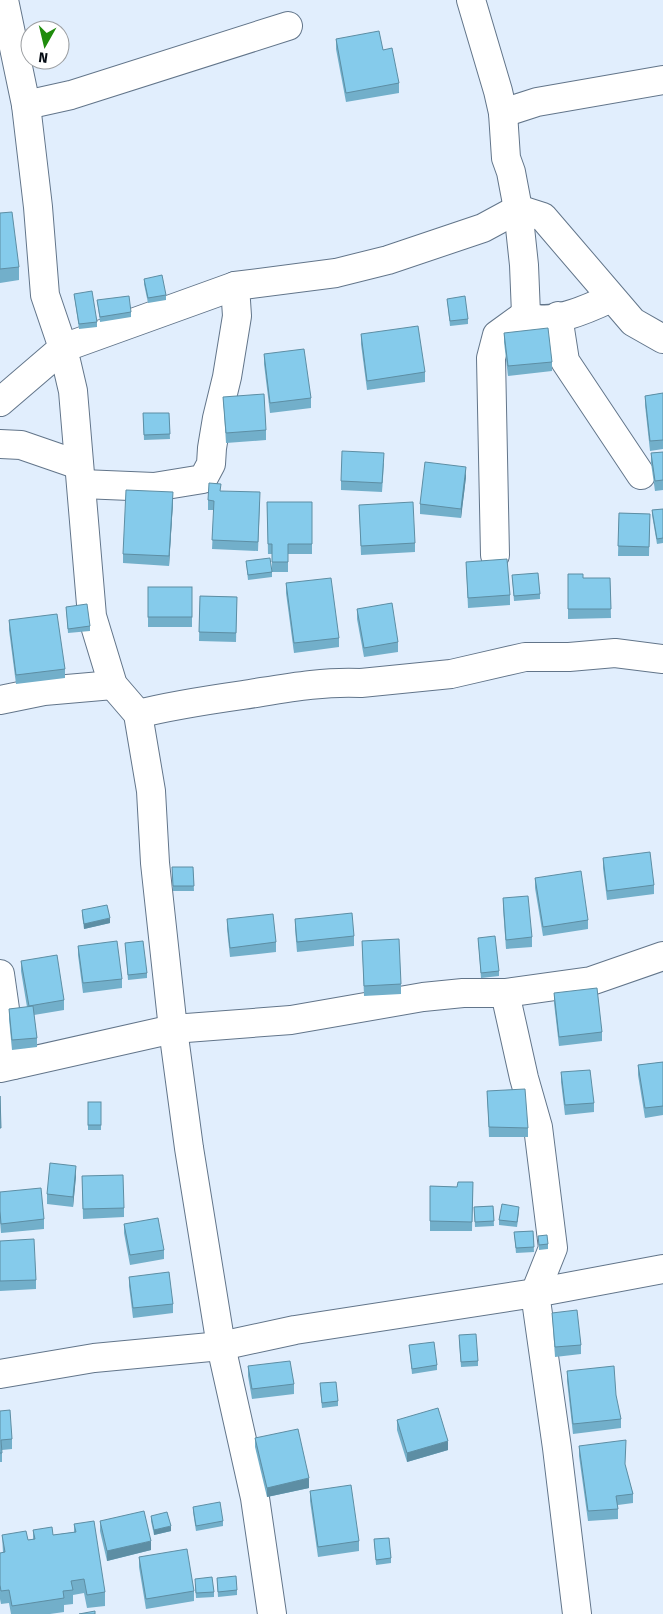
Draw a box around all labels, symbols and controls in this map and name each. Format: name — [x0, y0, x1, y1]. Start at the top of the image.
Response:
north arrow — [20, 20, 70, 70]
text: N — [37, 48, 49, 66]

